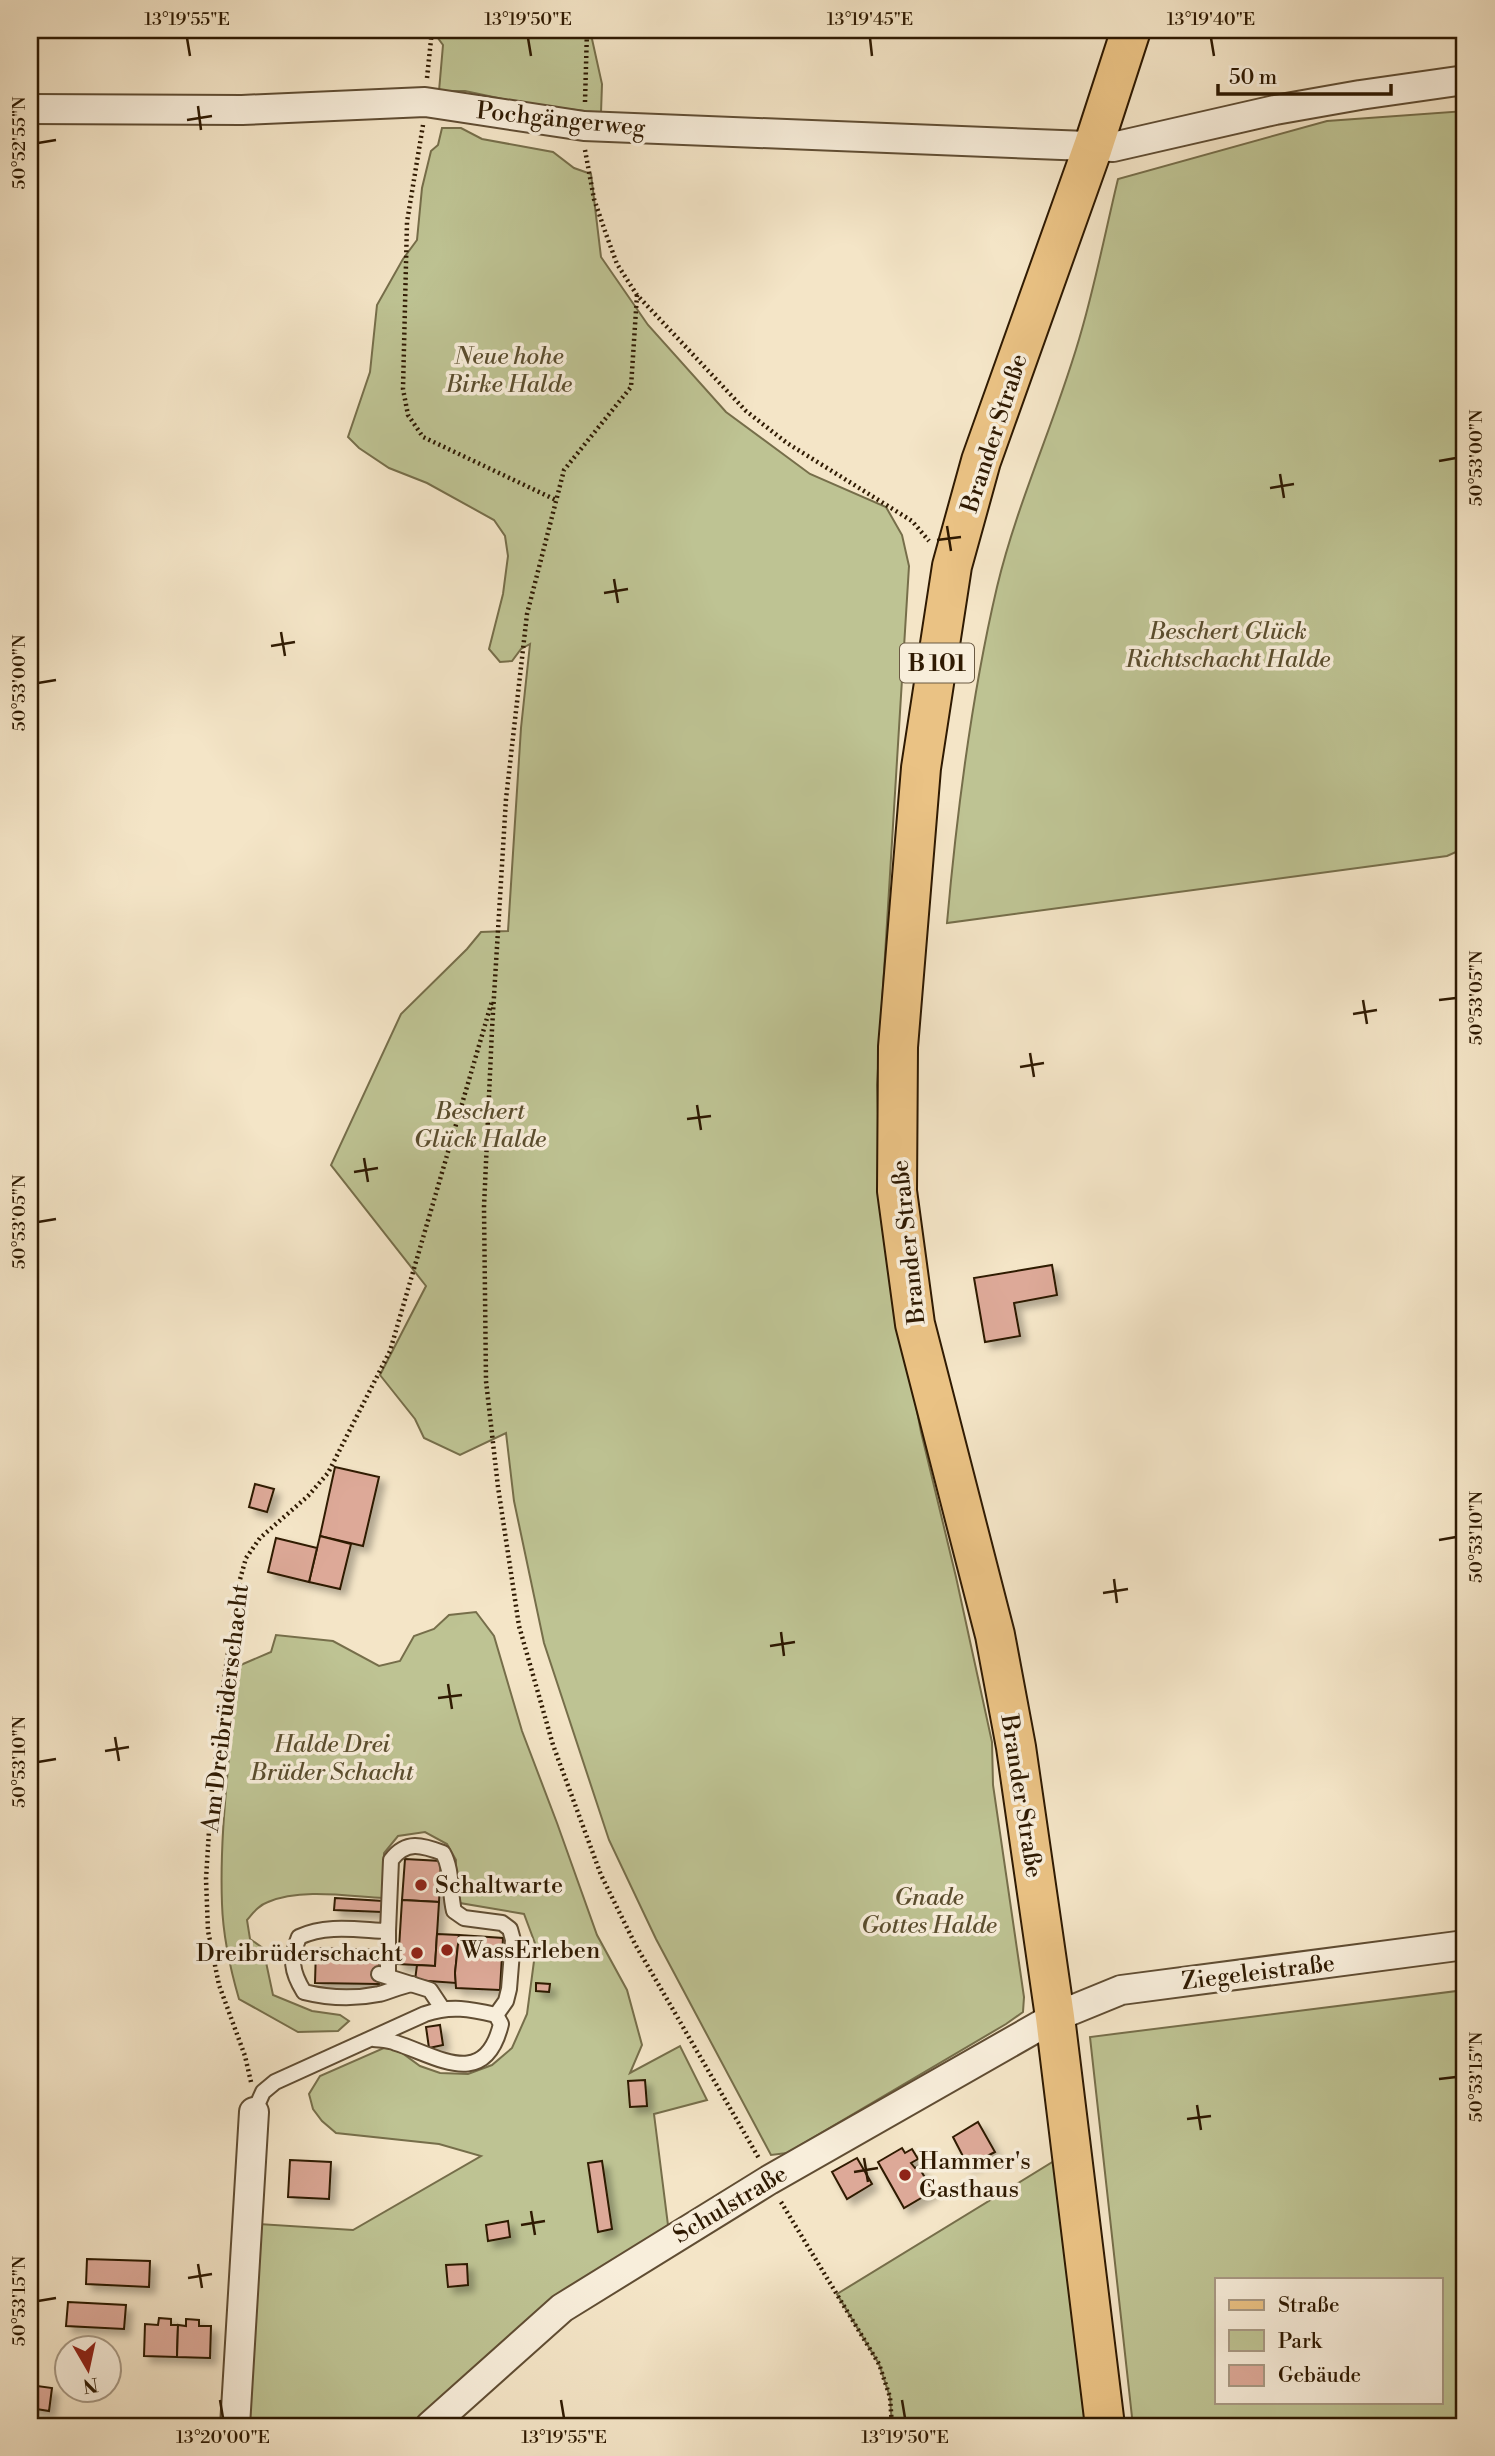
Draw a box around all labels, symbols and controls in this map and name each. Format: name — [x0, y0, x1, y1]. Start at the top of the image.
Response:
text: 13°19'55"E — [144, 8, 230, 31]
text: 13°19'50"E — [484, 8, 572, 31]
text: 13°19'45"E — [827, 8, 913, 31]
text: 13°19'40"E — [1167, 8, 1255, 31]
scale bar — [1218, 52, 1392, 96]
text: 50 m — [1229, 65, 1277, 91]
text: 50°52'55"N — [8, 96, 31, 189]
street label: Pochgängerweg — [475, 96, 648, 144]
park label: Neue hohe Birke Halde — [445, 342, 572, 400]
street label: Brander Straße — [955, 350, 1035, 517]
text: 50°53'00"N — [1465, 409, 1488, 506]
park label: Beschert Glück Richtschacht Halde — [1125, 617, 1330, 675]
text: 50°53'00"N — [8, 634, 31, 731]
road number: B 101 — [900, 643, 974, 682]
text: 50°53'05"N — [1465, 950, 1488, 1045]
park label: Beschert Glück Halde — [414, 1097, 546, 1155]
street label: Brander Straße — [885, 1158, 933, 1326]
text: 50°53'05"N — [8, 1174, 31, 1269]
text: 50°53'10"N — [1465, 1490, 1488, 1583]
street label: Am Dreibrüderschacht — [196, 1582, 256, 1835]
street label: Brander Straße — [993, 1711, 1049, 1880]
text: 50°53'10"N — [8, 1715, 31, 1808]
park label: Halde Drei Brüder Schacht — [249, 1730, 415, 1788]
place label: Schaltwarte — [435, 1871, 563, 1901]
marker: Schaltwarte — [413, 1877, 429, 1893]
park label: Gnade Gottes Halde — [861, 1883, 997, 1941]
place label: WassErleben — [460, 1936, 600, 1966]
place label: Dreibrüderschacht — [196, 1939, 404, 1969]
marker: WassErleben — [439, 1942, 455, 1958]
marker: Dreibrüderschacht — [409, 1945, 425, 1961]
street label: Ziegeleistraße — [1180, 1949, 1337, 1997]
text: 50°53'15"N — [1465, 2031, 1488, 2122]
place label: Hammer's Gasthaus — [919, 2147, 1031, 2205]
street label: Schulstraße — [668, 2159, 793, 2251]
marker: Hammer's Gasthaus — [897, 2167, 913, 2183]
text: 50°53'15"N — [8, 2255, 31, 2346]
legend — [1215, 2278, 1442, 2404]
text: Straße — [1278, 2293, 1340, 2319]
text: Park — [1278, 2329, 1323, 2355]
north arrow — [52, 2334, 122, 2404]
text: Gebäude — [1278, 2363, 1361, 2389]
text: N — [81, 2372, 100, 2398]
text: 13°20'00"E — [176, 2426, 270, 2449]
text: 13°19'55"E — [521, 2426, 607, 2449]
text: 13°19'50"E — [861, 2426, 949, 2449]

